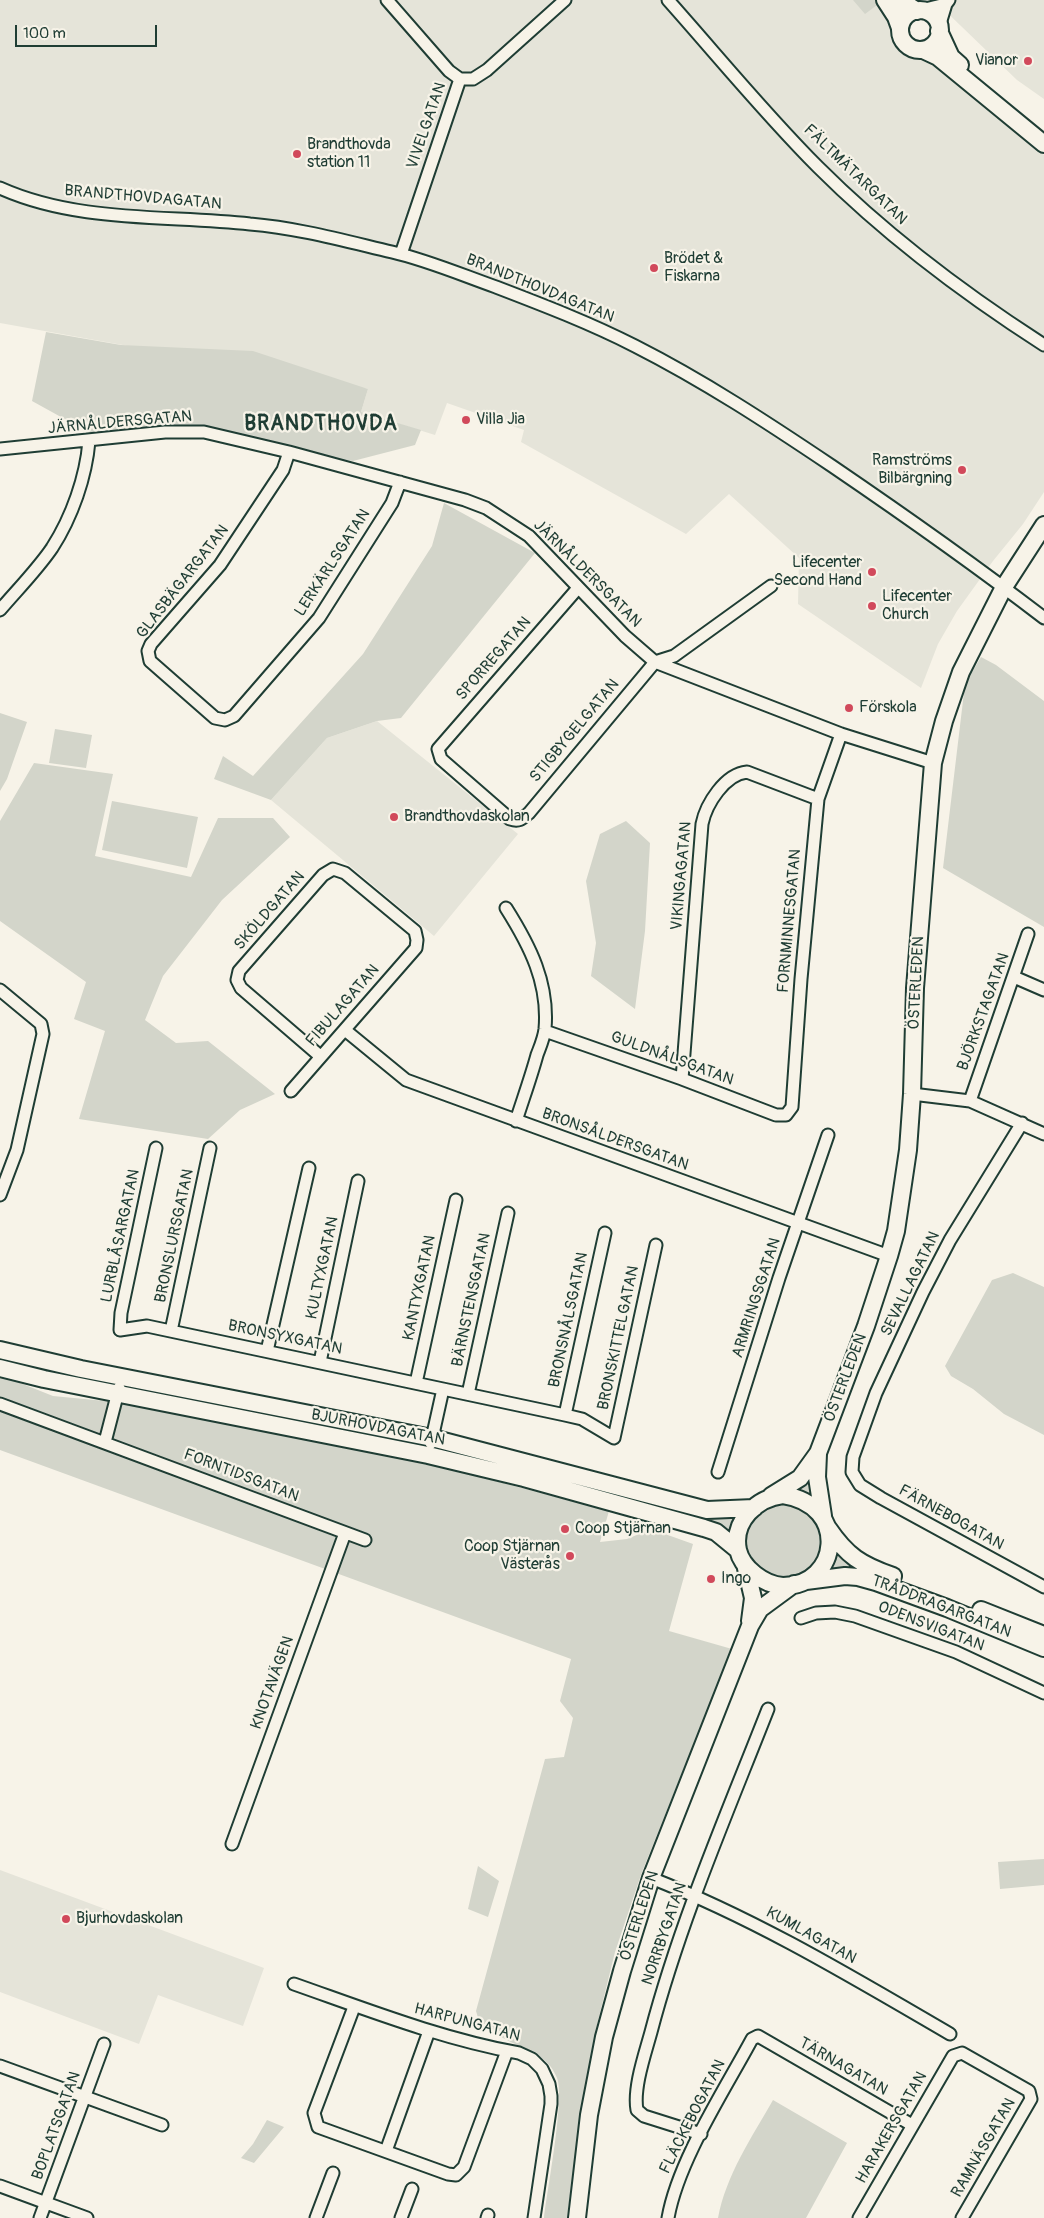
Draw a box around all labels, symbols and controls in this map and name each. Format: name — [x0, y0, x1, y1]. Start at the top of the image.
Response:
scale bar — [18, 15, 160, 47]
text: 100 m — [23, 24, 66, 43]
place label: Vianor — [975, 51, 1018, 71]
marker: Vianor — [1022, 55, 1034, 67]
street label: VIVELGATAN — [403, 80, 451, 172]
street label: FÄLTMÄTARGATAN — [799, 121, 911, 229]
place label: Brandthovda station 11 — [307, 135, 391, 173]
marker: Brandthovda station 11 — [291, 148, 303, 160]
street label: BRANDTHOVDAGATAN — [63, 182, 223, 214]
place label: Brödet & Fiskarna — [664, 249, 723, 287]
street label: BRANDTHOVDAGATAN — [463, 250, 617, 328]
marker: Brödet & Fiskarna — [648, 262, 660, 274]
street label: JÄRNÅLDERSGATAN — [47, 407, 193, 439]
place label: Villa Jia — [476, 410, 525, 430]
district label: BRANDTHOVDA — [243, 412, 399, 438]
marker: Villa Jia — [460, 414, 472, 426]
place label: Ramströms Bilbärgning — [872, 451, 952, 489]
marker: Ramströms Bilbärgning — [956, 464, 968, 476]
street label: LERKÄRLSGATAN — [291, 506, 375, 620]
street label: JÄRNÅLDERSGATAN — [529, 516, 645, 632]
street label: GLASBÄGARGATAN — [133, 521, 233, 643]
place label: Lifecenter Second Hand — [774, 553, 862, 591]
marker: Lifecenter Second Hand — [866, 566, 878, 578]
place label: Lifecenter Church — [882, 587, 952, 625]
marker: Lifecenter Church — [866, 600, 878, 612]
street label: SPORREGATAN — [452, 613, 536, 705]
street label: STIGBYGELGATAN — [526, 675, 624, 787]
place label: Förskola — [859, 698, 917, 718]
marker: Förskola — [843, 702, 855, 714]
place label: Brandthovdaskolan — [404, 807, 530, 827]
marker: Brandthovdaskolan — [388, 811, 400, 823]
street label: VIKINGAGATAN — [668, 821, 696, 931]
street label: FORNMINNESGATAN — [774, 848, 806, 994]
street label: SKÖLDGATAN — [231, 868, 309, 954]
street label: ÖSTERLEDEN — [905, 936, 929, 1030]
street label: BJÖRKSTAGATAN — [954, 951, 1014, 1073]
street label: FIBULAGATAN — [302, 961, 384, 1051]
street label: GULDNÅLSGATAN — [608, 1028, 736, 1090]
street label: BRONSÅLDERSGATAN — [539, 1105, 691, 1175]
street label: LURBLÅSARGATAN — [97, 1167, 145, 1305]
street label: BRONSLURSGATAN — [151, 1167, 199, 1305]
street label: KULTYXGATAN — [303, 1215, 343, 1321]
street label: SEVALLAGATAN — [877, 1229, 945, 1339]
street label: BÄRNSTENSGATAN — [448, 1231, 496, 1369]
street label: KANTYXGATAN — [399, 1233, 441, 1343]
street label: ARMRINGSGATAN — [729, 1236, 785, 1360]
street label: BRONSNÅLSGATAN — [545, 1251, 593, 1389]
street label: BRONSKITTELGATAN — [594, 1264, 644, 1412]
street label: BRONSYXGATAN — [226, 1317, 344, 1359]
street label: ÖSTERLEDEN — [820, 1331, 872, 1425]
street label: BJURHOVDAGATAN — [309, 1406, 447, 1450]
street label: FORNTIDSGATAN — [181, 1445, 301, 1507]
street label: FÄRNEBOGATAN — [895, 1481, 1007, 1555]
place label: Coop Stjärnan — [575, 1519, 671, 1539]
marker: Coop Stjärnan — [559, 1523, 571, 1535]
place label: Coop Stjärnan Västerås — [464, 1537, 560, 1575]
marker: Coop Stjärnan Västerås — [564, 1550, 576, 1562]
place label: Ingo — [721, 1569, 751, 1589]
street label: TRÅDDRAGARGATAN — [868, 1571, 1014, 1643]
marker: Ingo — [705, 1573, 717, 1585]
street label: ODENSVIGATAN — [875, 1598, 987, 1656]
street label: KNOTAVÄGEN — [247, 1634, 299, 1732]
street label: ÖSTERLEDEN — [616, 1869, 664, 1963]
street label: NORRBYGATAN — [638, 1880, 692, 1988]
street label: KUMLAGATAN — [762, 1903, 860, 1969]
place label: Bjurhovdaskolan — [76, 1909, 183, 1929]
marker: Bjurhovdaskolan — [60, 1913, 72, 1925]
street label: HARPUNGATAN — [412, 2000, 522, 2046]
street label: TÄRNAGATAN — [795, 2034, 891, 2100]
street label: FLÄCKEBOGATAN — [656, 2057, 730, 2177]
street label: BOPLATSGATAN — [29, 2069, 85, 2183]
street label: HARAKERSGATAN — [852, 2069, 932, 2187]
street label: RAMNÄSGATAN — [948, 2095, 1020, 2201]

